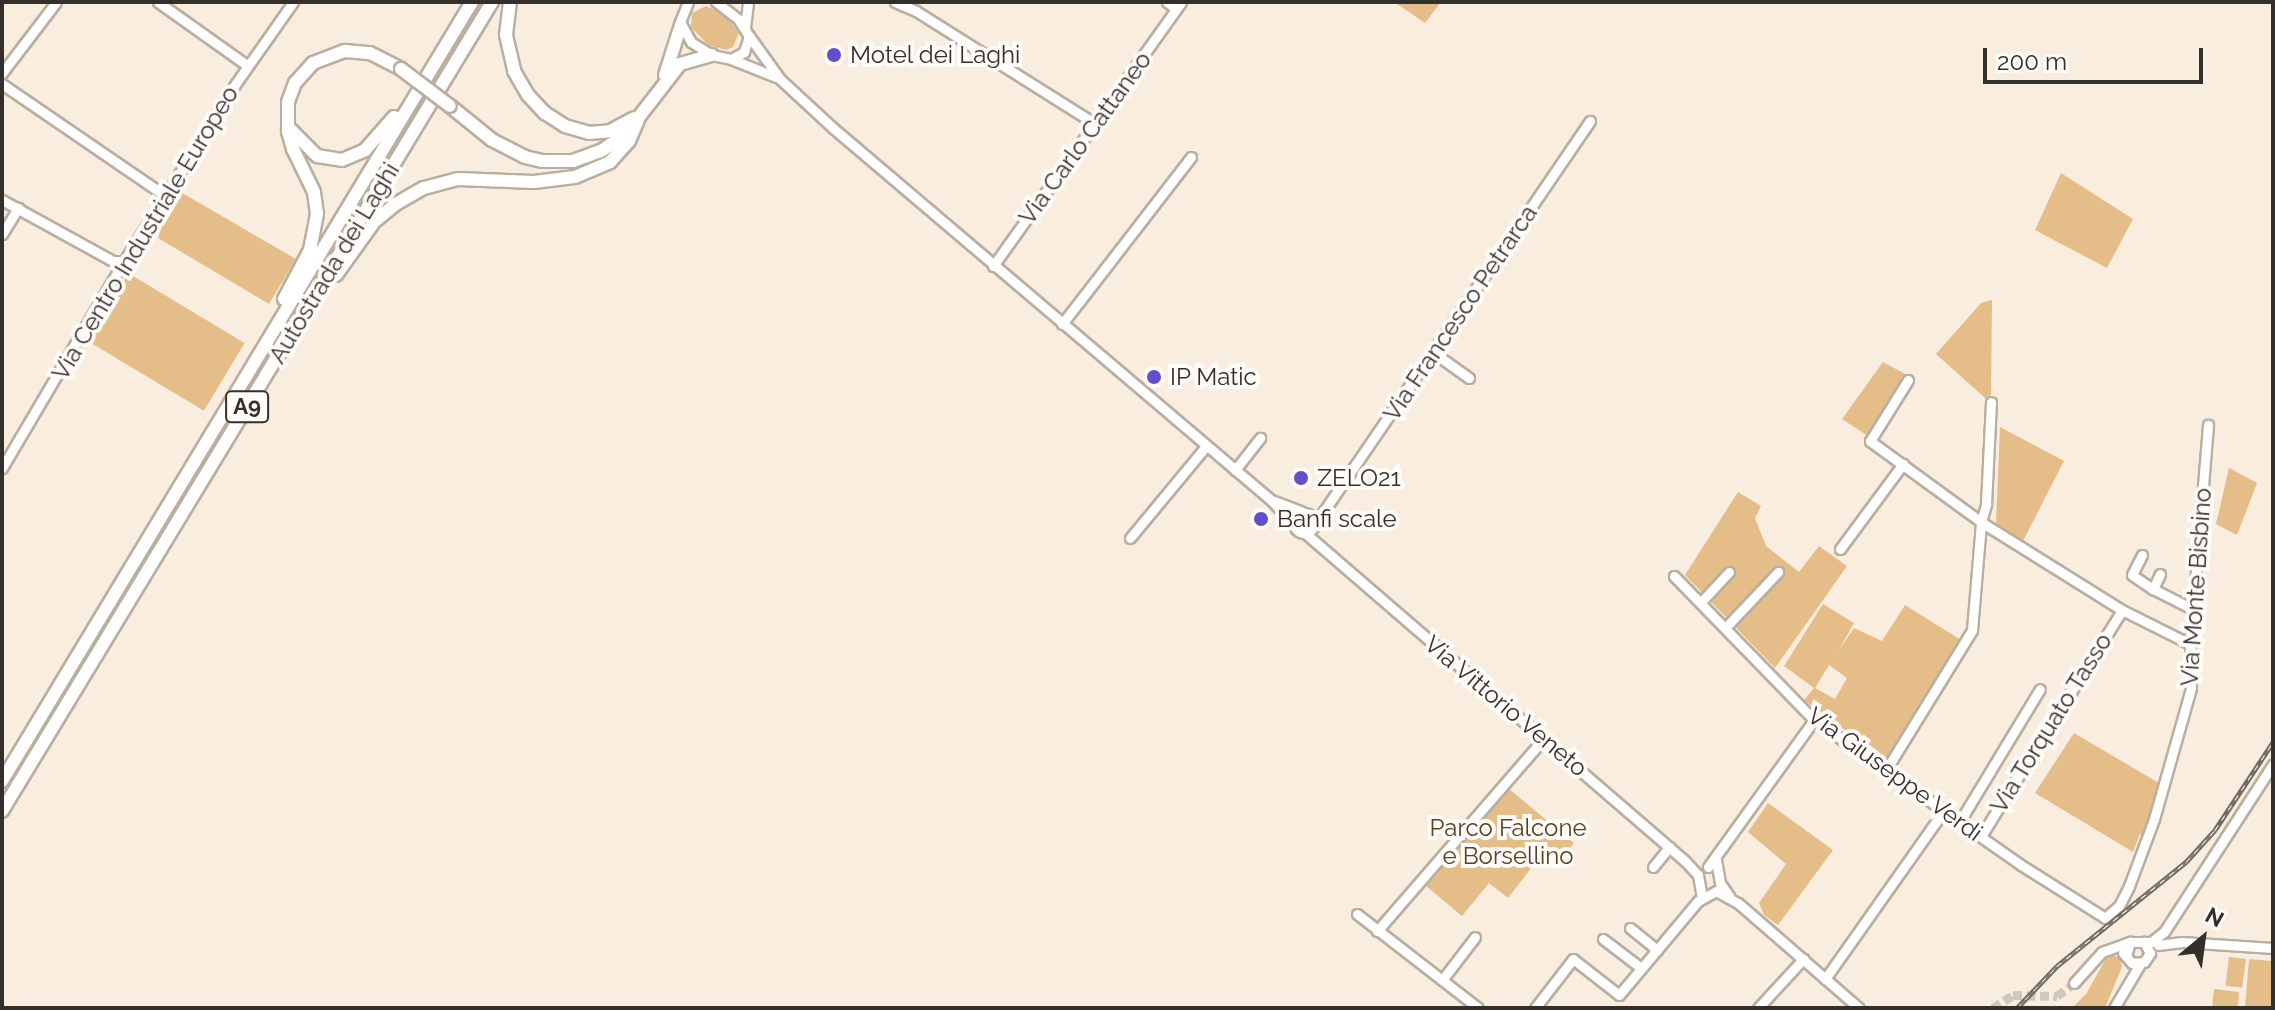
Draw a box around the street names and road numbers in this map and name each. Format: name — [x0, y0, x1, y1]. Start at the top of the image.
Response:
street label: Via Carlo Cattaneo — [1013, 46, 1157, 230]
street label: Via Centro Industriale Europeo — [46, 81, 244, 385]
street label: Autostrada dei Laghi — [263, 157, 405, 369]
street label: Via Francesco Petrarca — [1377, 200, 1543, 426]
road number: A9 — [225, 389, 269, 425]
street label: Via Monte Bisbino — [2175, 487, 2217, 687]
street label: Via Torquato Tasso — [1984, 627, 2118, 819]
street label: Via Vittorio Veneto — [1418, 629, 1594, 783]
street label: Via Giuseppe Verdi — [1802, 701, 1988, 847]

